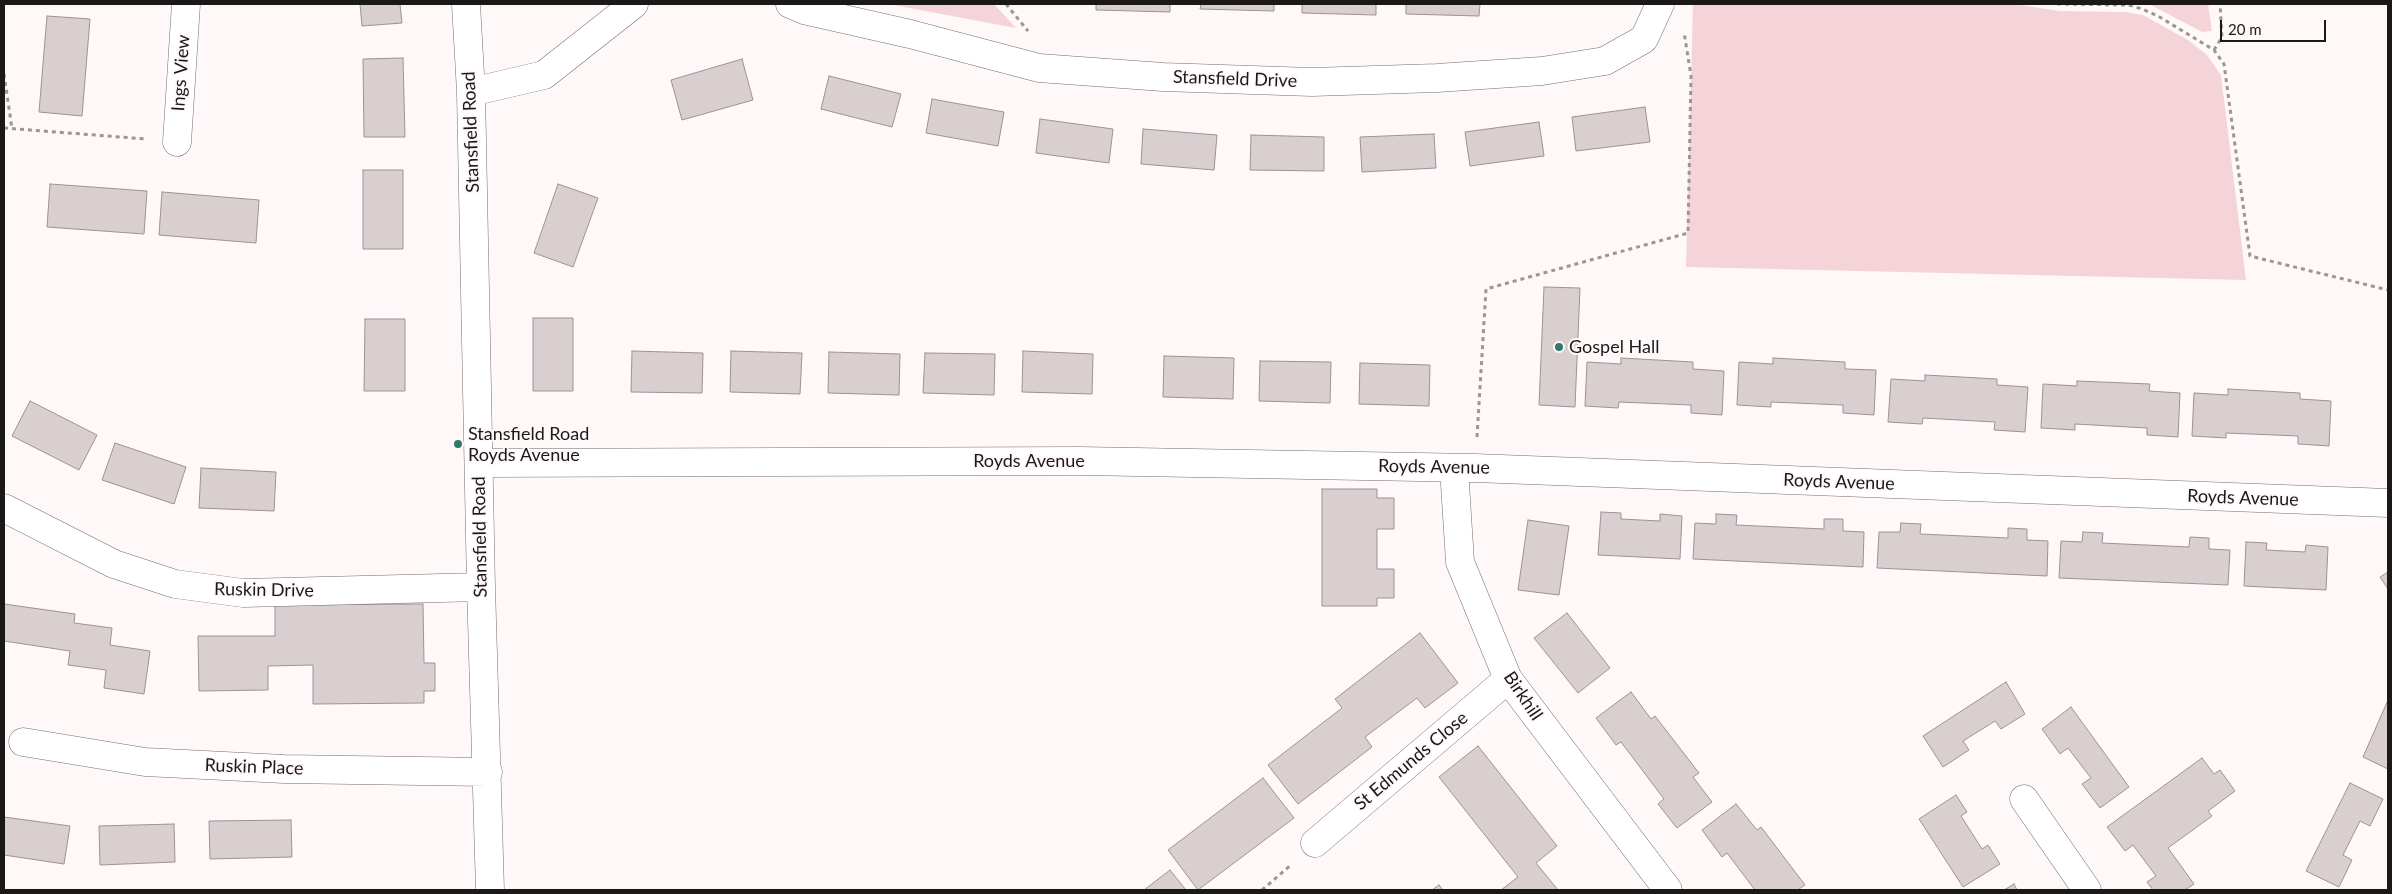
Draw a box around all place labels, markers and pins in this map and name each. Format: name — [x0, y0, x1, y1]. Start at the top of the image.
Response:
place label: Gospel Hall — [1569, 336, 1659, 358]
marker: Gospel Hall — [1553, 341, 1565, 353]
place label: Stansfield Road Royds Avenue — [468, 423, 589, 466]
marker: Stansfield Road Royds Avenue — [452, 438, 464, 450]

